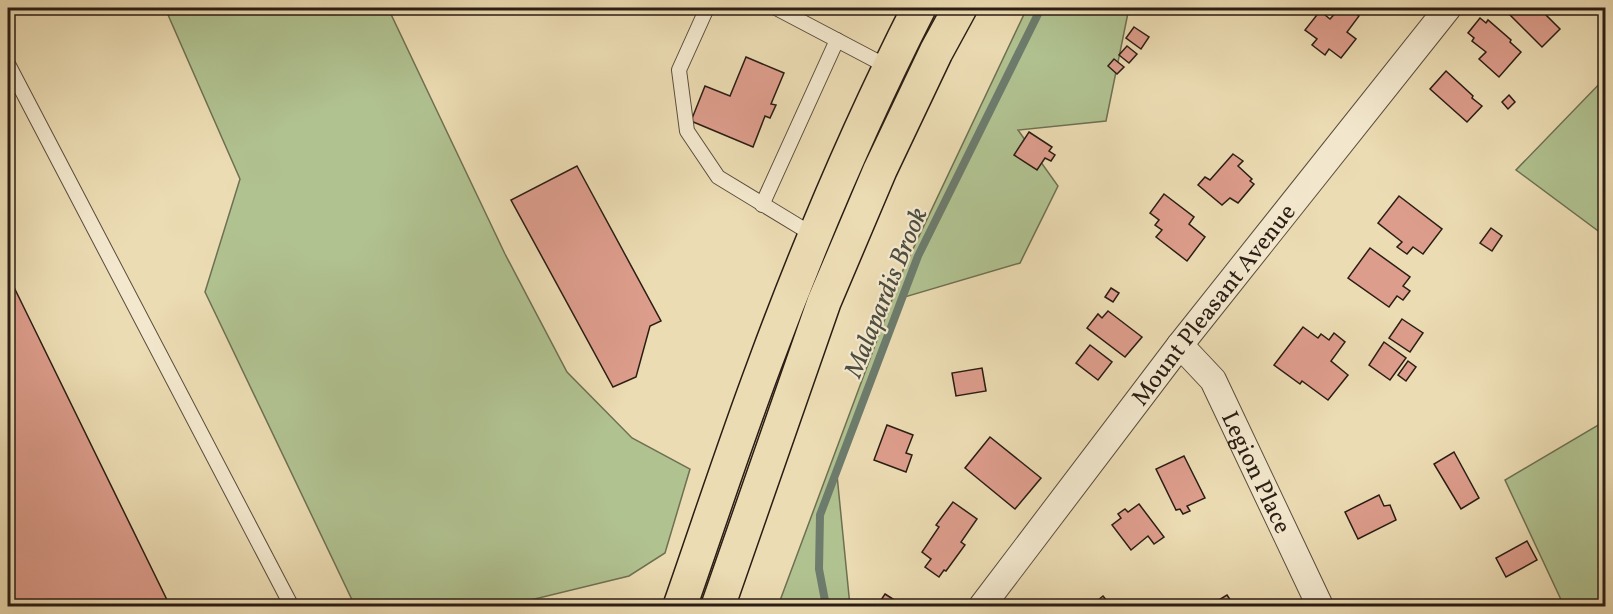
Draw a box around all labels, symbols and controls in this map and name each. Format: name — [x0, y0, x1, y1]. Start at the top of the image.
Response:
street label: Mount Pleasant Avenue — [1125, 197, 1305, 414]
water label: Malapardis Brook — [836, 202, 937, 384]
street label: Legion Place — [1211, 406, 1298, 540]

